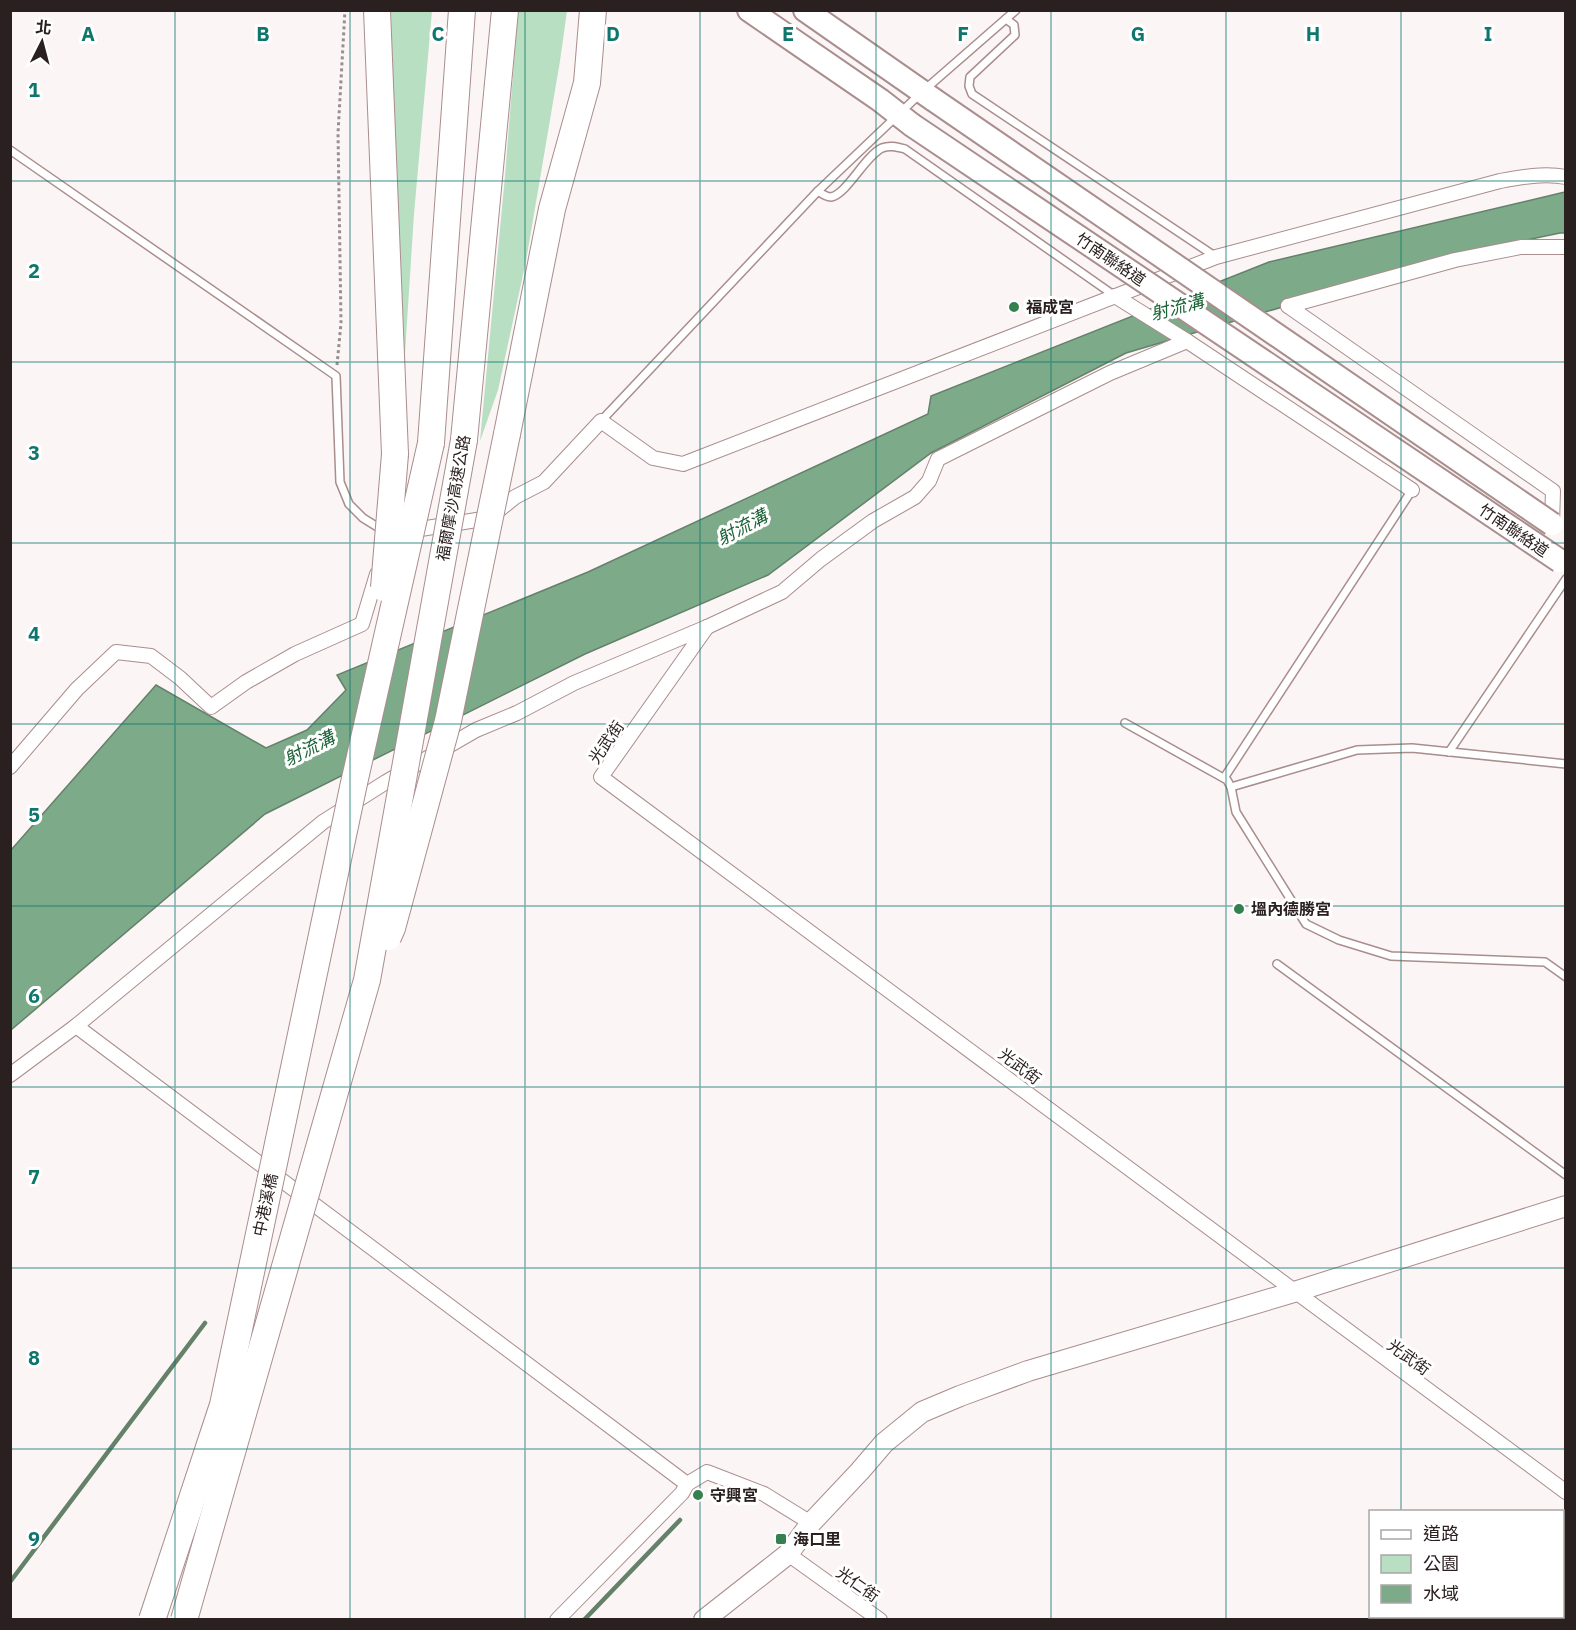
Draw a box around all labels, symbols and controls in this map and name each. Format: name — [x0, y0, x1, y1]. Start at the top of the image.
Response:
north arrow — [12, 12, 72, 72]
text: 北 — [35, 16, 53, 38]
text: A — [81, 20, 95, 47]
text: B — [256, 20, 270, 47]
text: C — [431, 20, 445, 47]
text: D — [606, 20, 620, 47]
text: E — [782, 20, 794, 47]
text: F — [957, 20, 969, 47]
text: G — [1131, 20, 1145, 47]
text: H — [1306, 20, 1320, 47]
text: I — [1484, 20, 1492, 47]
text: 1 — [28, 76, 40, 103]
street label: 竹南聯絡道 — [1072, 228, 1150, 290]
text: 2 — [28, 257, 40, 284]
water label: 射流溝 — [1148, 288, 1209, 325]
place label: 福成宮 — [1026, 297, 1074, 317]
marker: 福成宮 — [1007, 300, 1021, 314]
street label: 福爾摩沙高速公路 — [432, 433, 474, 563]
text: 3 — [28, 439, 40, 466]
street label: 竹南聯絡道 — [1475, 499, 1553, 561]
water label: 射流溝 — [713, 503, 774, 550]
text: 4 — [28, 620, 40, 647]
street label: 光武街 — [584, 717, 628, 767]
water label: 射流溝 — [280, 724, 341, 771]
text: 5 — [28, 801, 40, 828]
place label: 塭內德勝宮 — [1251, 899, 1331, 919]
marker: 塭內德勝宮 — [1232, 902, 1246, 916]
text: 6 — [28, 982, 40, 1009]
street label: 光武街 — [995, 1044, 1045, 1088]
text: 7 — [28, 1163, 40, 1190]
street label: 中港溪橋 — [249, 1172, 281, 1238]
street label: 光武街 — [1384, 1335, 1434, 1379]
text: 8 — [28, 1344, 40, 1371]
place label: 守興宮 — [710, 1485, 758, 1505]
marker: 守興宮 — [691, 1488, 705, 1502]
legend — [1369, 1510, 1564, 1618]
text: 道路 — [1423, 1522, 1459, 1545]
text: 9 — [28, 1525, 40, 1552]
place label: 海口里 — [793, 1529, 841, 1549]
marker: 海口里 — [774, 1532, 788, 1546]
text: 公園 — [1423, 1552, 1459, 1575]
street label: 光仁街 — [833, 1562, 883, 1606]
text: 水域 — [1423, 1582, 1459, 1605]

